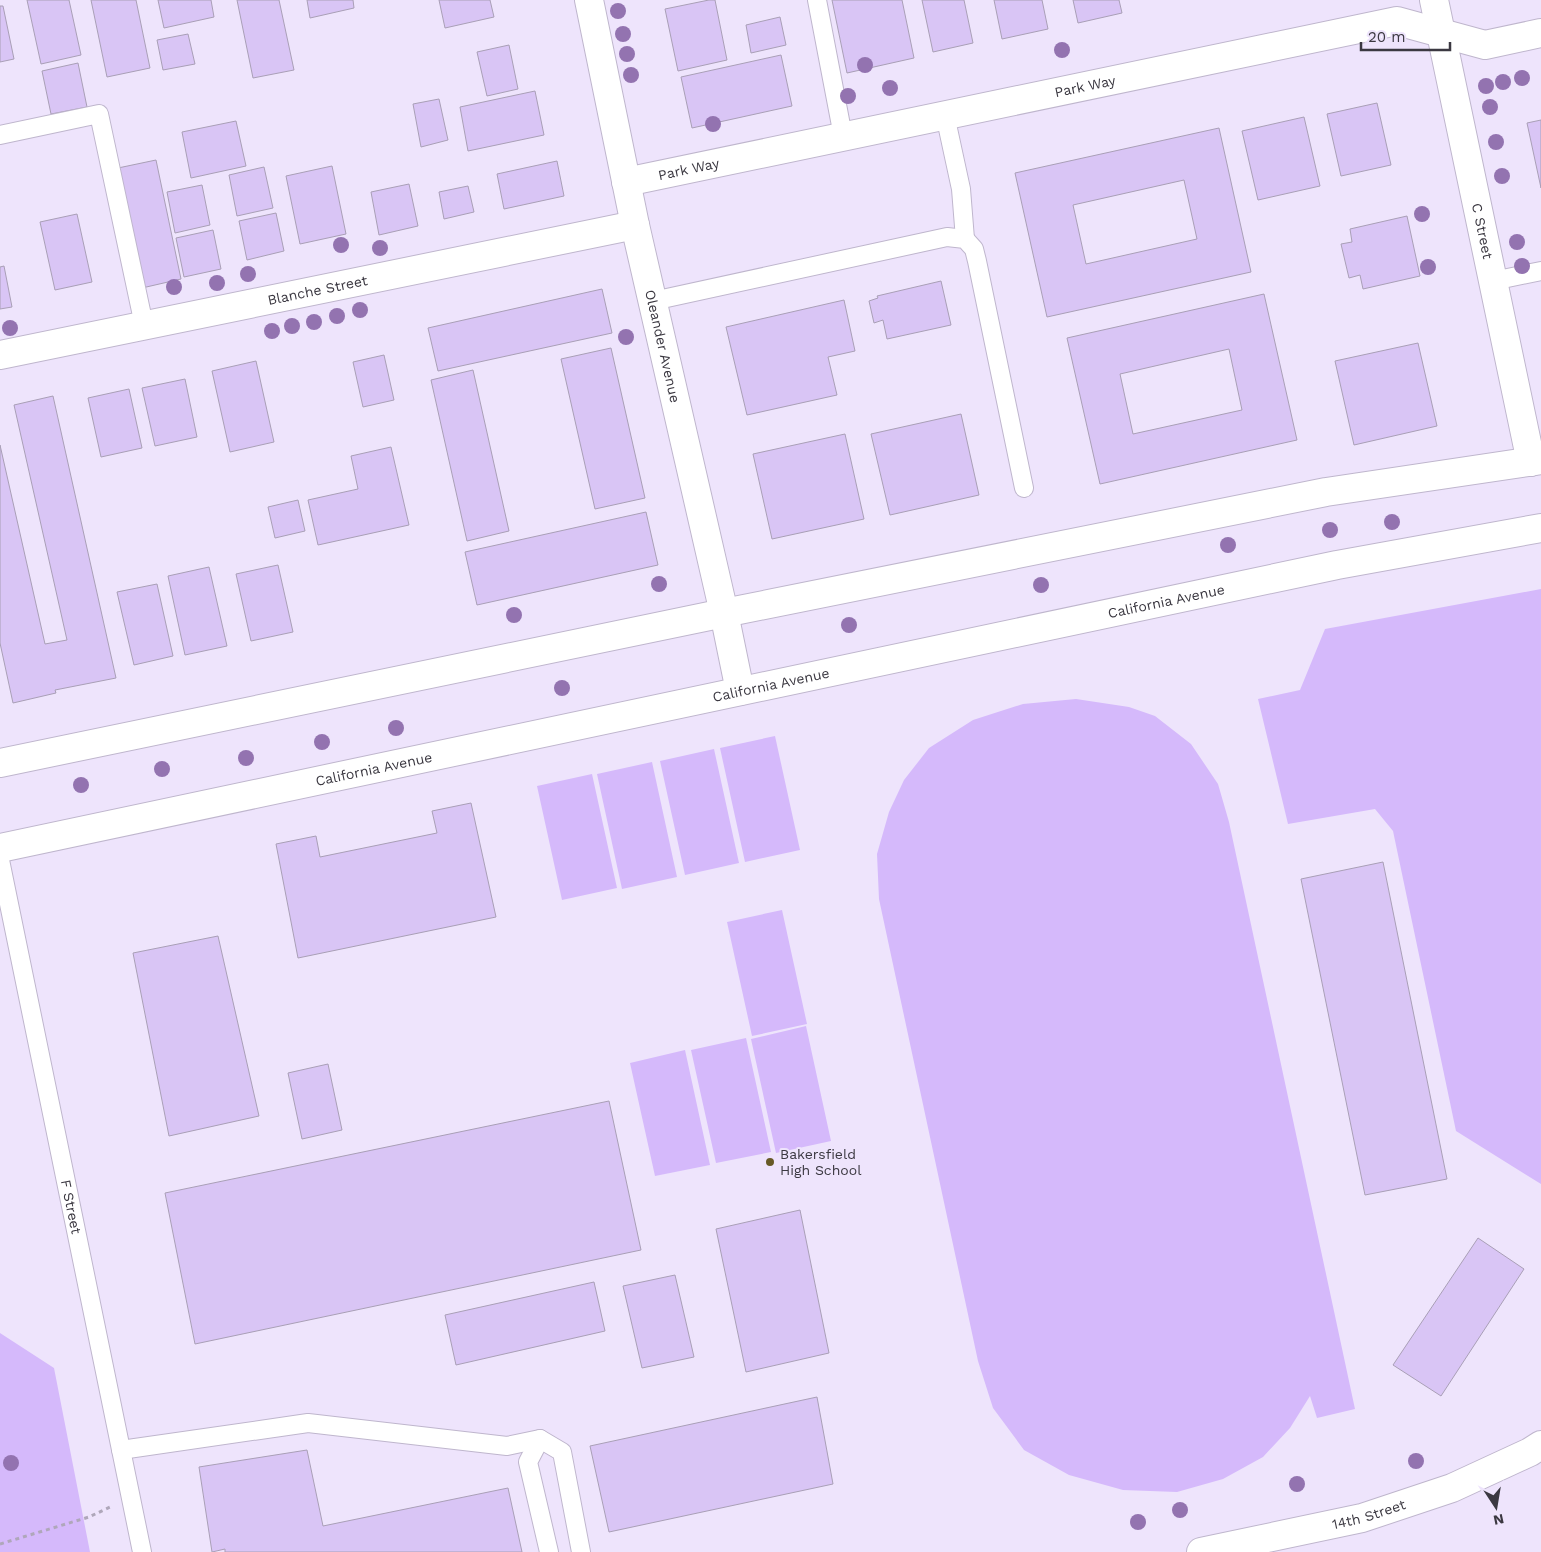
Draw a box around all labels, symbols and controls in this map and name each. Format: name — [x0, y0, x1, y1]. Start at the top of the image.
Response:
scale bar — [1361, 20, 1450, 52]
text: 20 m — [1368, 28, 1406, 46]
street label: Park Way — [1053, 72, 1118, 100]
street label: Park Way — [657, 155, 721, 183]
street label: C Street — [1469, 202, 1496, 260]
street label: Blanche Street — [266, 272, 369, 308]
street label: Oleander Avenue — [642, 288, 684, 404]
street label: California Avenue — [1106, 581, 1226, 621]
street label: California Avenue — [711, 665, 831, 705]
street label: California Avenue — [314, 749, 433, 789]
place label: Bakersfield High School — [780, 1146, 862, 1178]
marker: Bakersfield High School — [764, 1156, 776, 1168]
street label: F Street — [58, 1178, 85, 1236]
north arrow — [1471, 1482, 1521, 1532]
street label: 14th Street — [1331, 1496, 1408, 1532]
text: N — [1492, 1511, 1505, 1529]

